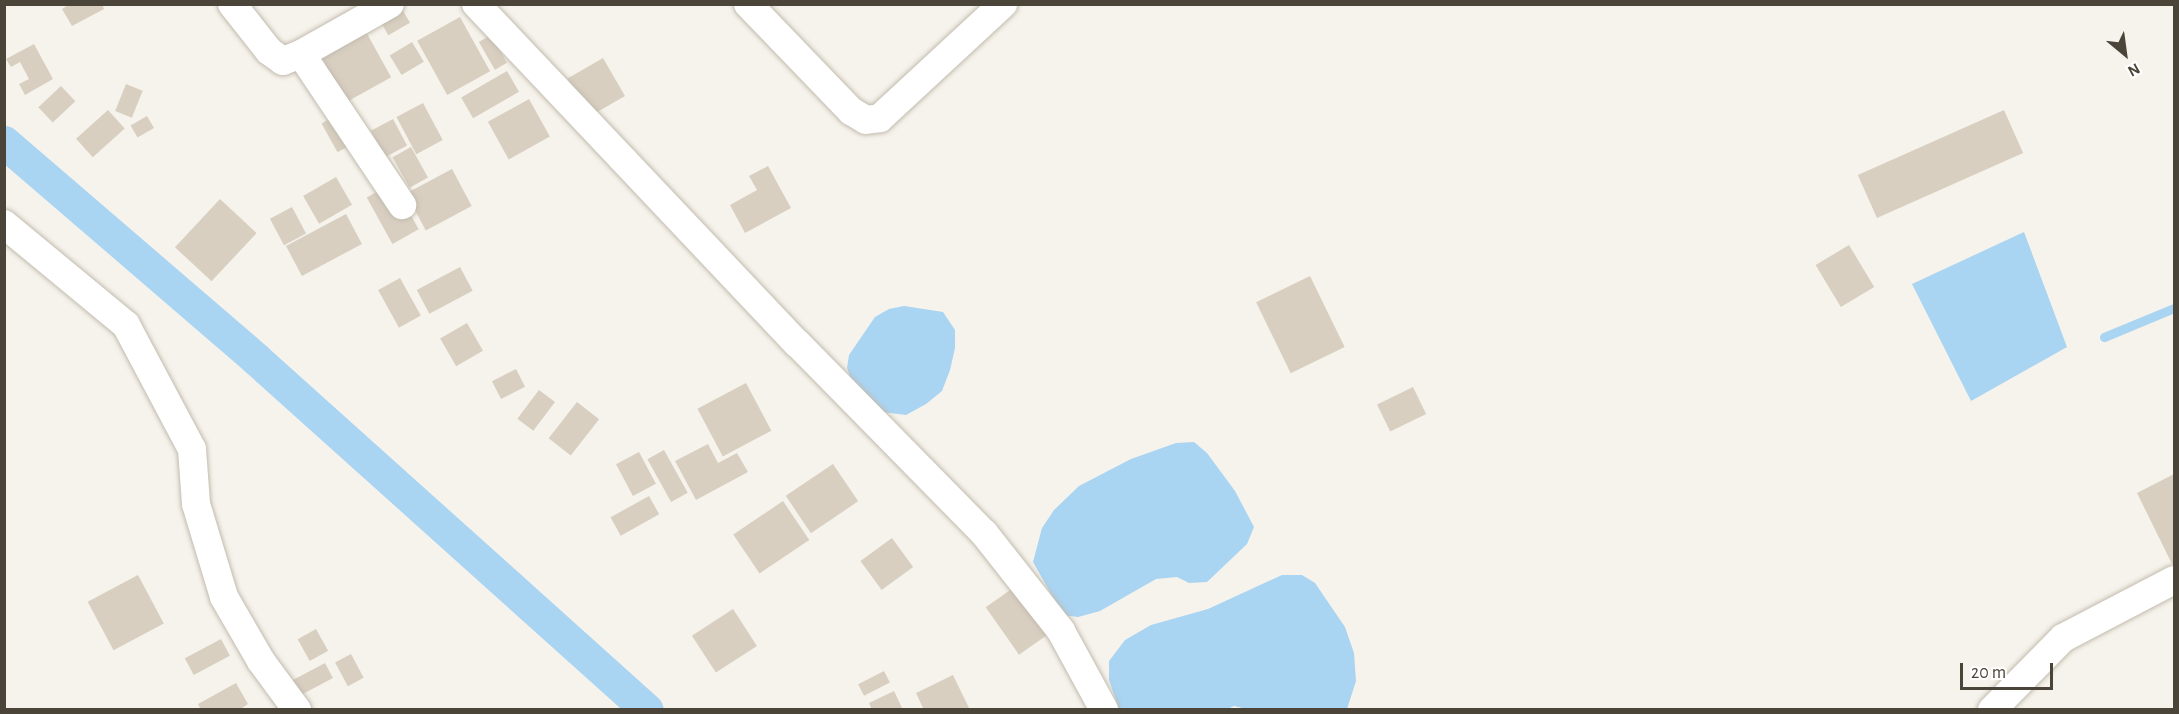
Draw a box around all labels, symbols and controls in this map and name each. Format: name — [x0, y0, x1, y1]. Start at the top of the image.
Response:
north arrow — [2095, 24, 2155, 84]
text: N — [2125, 60, 2142, 79]
scale bar — [1963, 651, 2056, 689]
text: 20 m — [1971, 664, 2006, 682]

